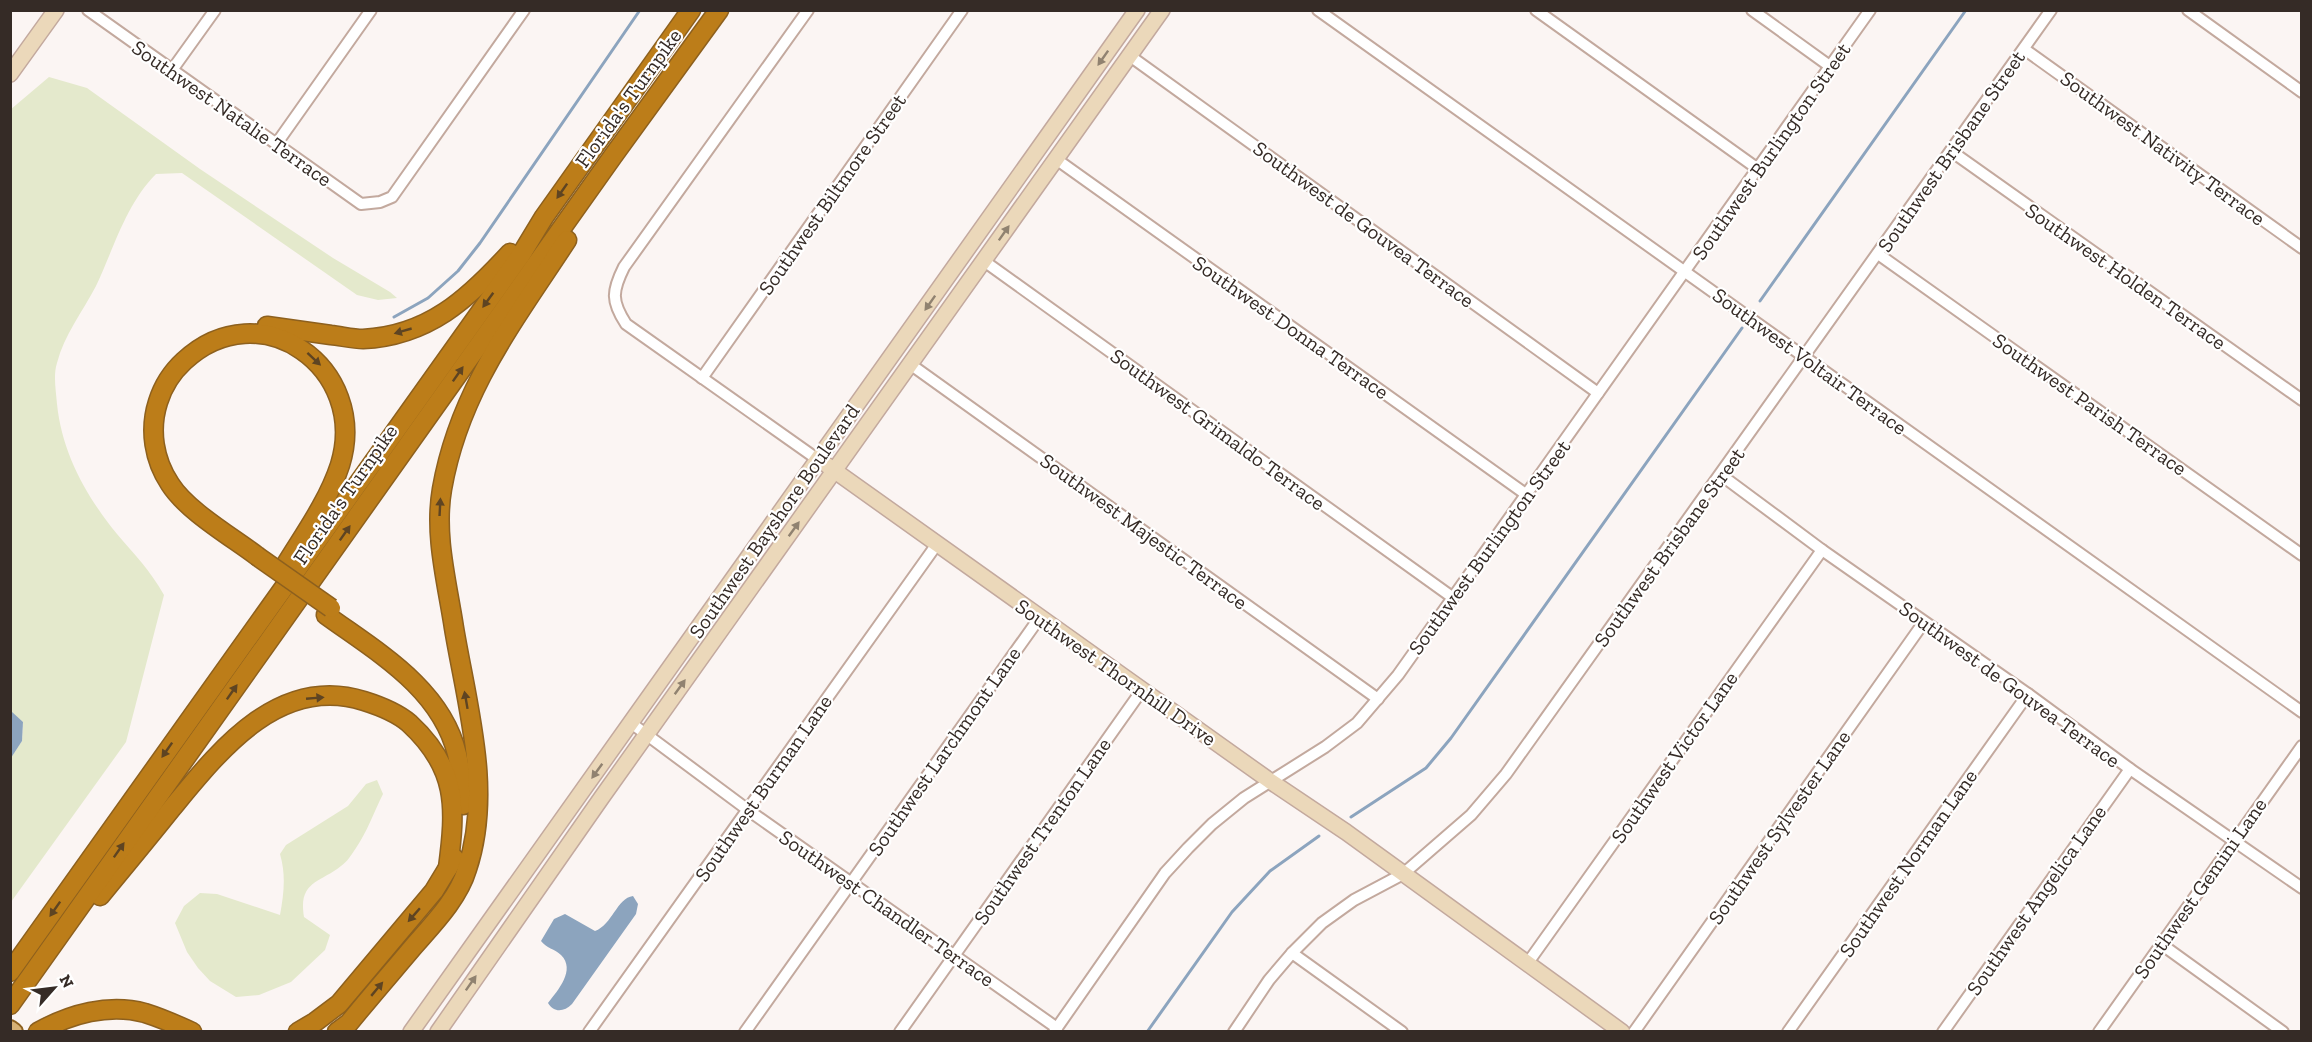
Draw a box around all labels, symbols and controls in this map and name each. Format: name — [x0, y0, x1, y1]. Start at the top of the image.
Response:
street label: Florida's Turnpike — [569, 24, 687, 172]
street label: Southwest Natalie Terrace — [127, 34, 337, 192]
street label: Southwest Burlington Street — [1686, 37, 1856, 264]
street label: Southwest Brisbane Street — [1872, 45, 2030, 257]
one-way arrow — [1097, 50, 1109, 66]
street label: Southwest Nativity Terrace — [2056, 65, 2270, 231]
street label: Southwest Biltmore Street — [753, 88, 911, 299]
street label: Southwest de Gouvea Terrace — [1249, 135, 1479, 313]
one-way arrow — [556, 183, 568, 199]
street label: Southwest Holden Terrace — [2021, 197, 2231, 355]
one-way arrow — [998, 225, 1010, 241]
street label: Southwest Donna Terrace — [1188, 250, 1394, 404]
street label: Southwest Voltair Terrace — [1708, 282, 1912, 440]
one-way arrow — [482, 292, 494, 308]
one-way arrow — [924, 294, 936, 310]
one-way arrow — [394, 327, 412, 336]
street label: Southwest Parish Terrace — [1988, 327, 2192, 481]
street label: Southwest Grimaldo Terrace — [1106, 343, 1330, 515]
one-way arrow — [307, 352, 322, 366]
one-way arrow — [452, 366, 464, 382]
street label: Southwest Bayshore Boulevard — [683, 399, 865, 643]
street label: Florida's Turnpike — [287, 419, 403, 569]
street label: Southwest Burlington Street — [1403, 435, 1575, 659]
street label: Southwest Brisbane Street — [1588, 442, 1750, 652]
street label: Southwest Majestic Terrace — [1035, 447, 1253, 615]
one-way arrow — [436, 497, 445, 516]
one-way arrow — [788, 521, 800, 537]
one-way arrow — [339, 525, 351, 541]
street label: Southwest Thornhill Drive — [1011, 593, 1221, 751]
street label: Southwest de Gouvea Terrace — [1895, 595, 2125, 773]
street label: Southwest Larchmont Lane — [862, 642, 1026, 860]
street label: Southwest Victor Lane — [1605, 666, 1743, 848]
one-way arrow — [674, 680, 686, 696]
one-way arrow — [226, 684, 238, 700]
one-way arrow — [462, 690, 471, 709]
street label: Southwest Burman Lane — [689, 690, 837, 886]
one-way arrow — [305, 693, 324, 703]
street label: Southwest Sylvester Lane — [1703, 725, 1856, 929]
street label: Southwest Trenton Lane — [968, 733, 1116, 929]
one-way arrow — [161, 741, 173, 757]
one-way arrow — [591, 762, 603, 778]
street label: Southwest Norman Lane — [1834, 764, 1982, 962]
street label: Southwest Gemini Lane — [2128, 793, 2272, 983]
street label: Southwest Angelica Lane — [1961, 800, 2111, 1000]
street label: Southwest Chandler Terrace — [775, 824, 999, 992]
one-way arrow — [113, 843, 125, 859]
one-way arrow — [49, 901, 61, 917]
one-way arrow — [408, 907, 421, 922]
north arrow — [24, 958, 84, 1018]
text: N — [56, 971, 78, 991]
one-way arrow — [465, 976, 477, 992]
one-way arrow — [370, 982, 383, 997]

